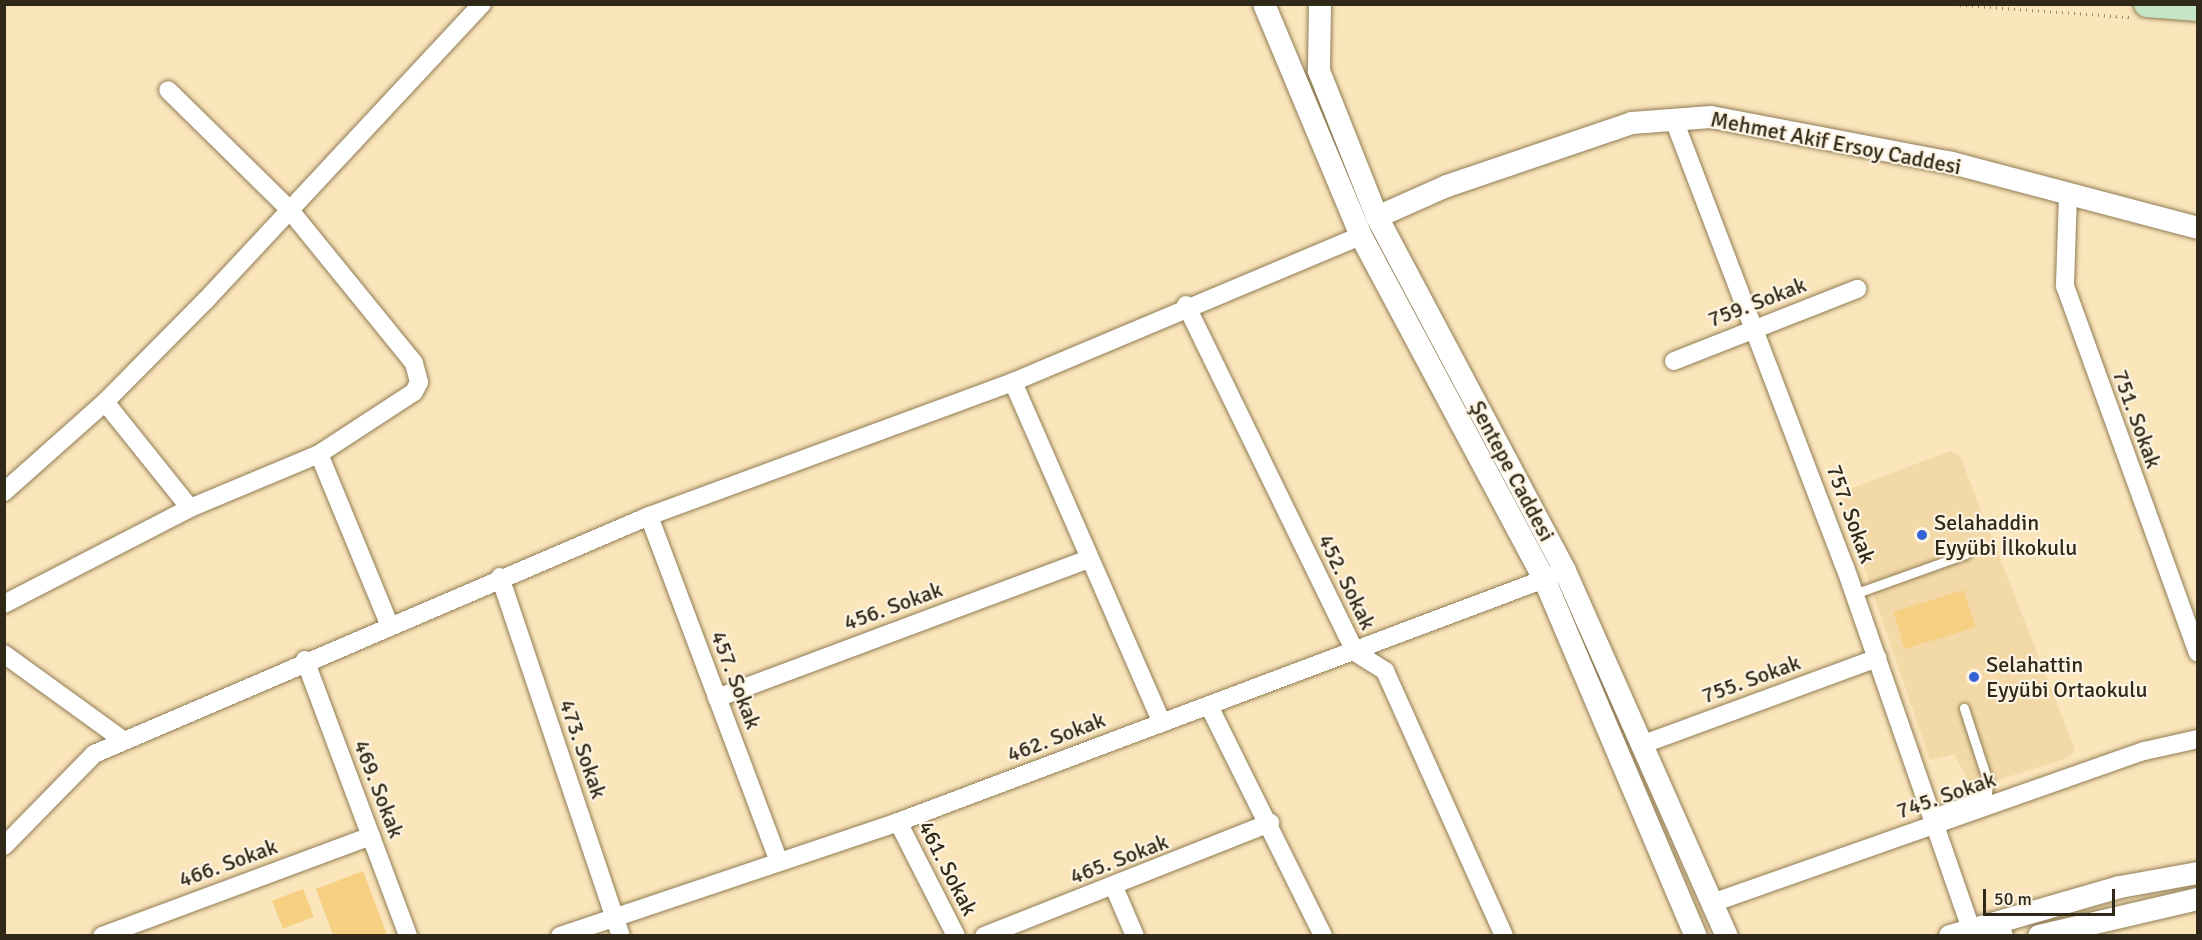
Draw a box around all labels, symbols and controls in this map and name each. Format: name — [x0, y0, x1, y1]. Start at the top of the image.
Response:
street label: Mehmet Akif Ersoy Caddesi — [1708, 106, 1964, 180]
street label: 759. Sokak — [1704, 271, 1810, 333]
street label: 751. Sokak — [2107, 366, 2167, 472]
street label: Şentepe Caddesi — [1464, 396, 1560, 546]
street label: 757. Sokak — [1821, 461, 1881, 567]
place label: Selahaddin Eyyübi İlkokulu — [1934, 509, 2077, 560]
marker: Selahaddin Eyyübi İlkokulu — [1915, 528, 1929, 542]
street label: 452. Sokak — [1313, 530, 1381, 634]
street label: 456. Sokak — [840, 576, 946, 636]
street label: 457. Sokak — [705, 627, 767, 733]
street label: 755. Sokak — [1698, 649, 1804, 709]
place label: Selahattin Eyyübi Ortaokulu — [1986, 651, 2147, 702]
marker: Selahattin Eyyübi Ortaokulu — [1967, 670, 1981, 684]
street label: 473. Sokak — [554, 696, 612, 802]
street label: 462. Sokak — [1003, 706, 1109, 768]
street label: 469. Sokak — [348, 736, 410, 842]
street label: 745. Sokak — [1893, 766, 1999, 824]
street label: 461. Sokak — [913, 816, 983, 920]
street label: 465. Sokak — [1066, 828, 1172, 890]
street label: 466. Sokak — [175, 833, 281, 893]
scale bar — [1986, 877, 2118, 915]
text: 50 m — [1994, 888, 2032, 910]

